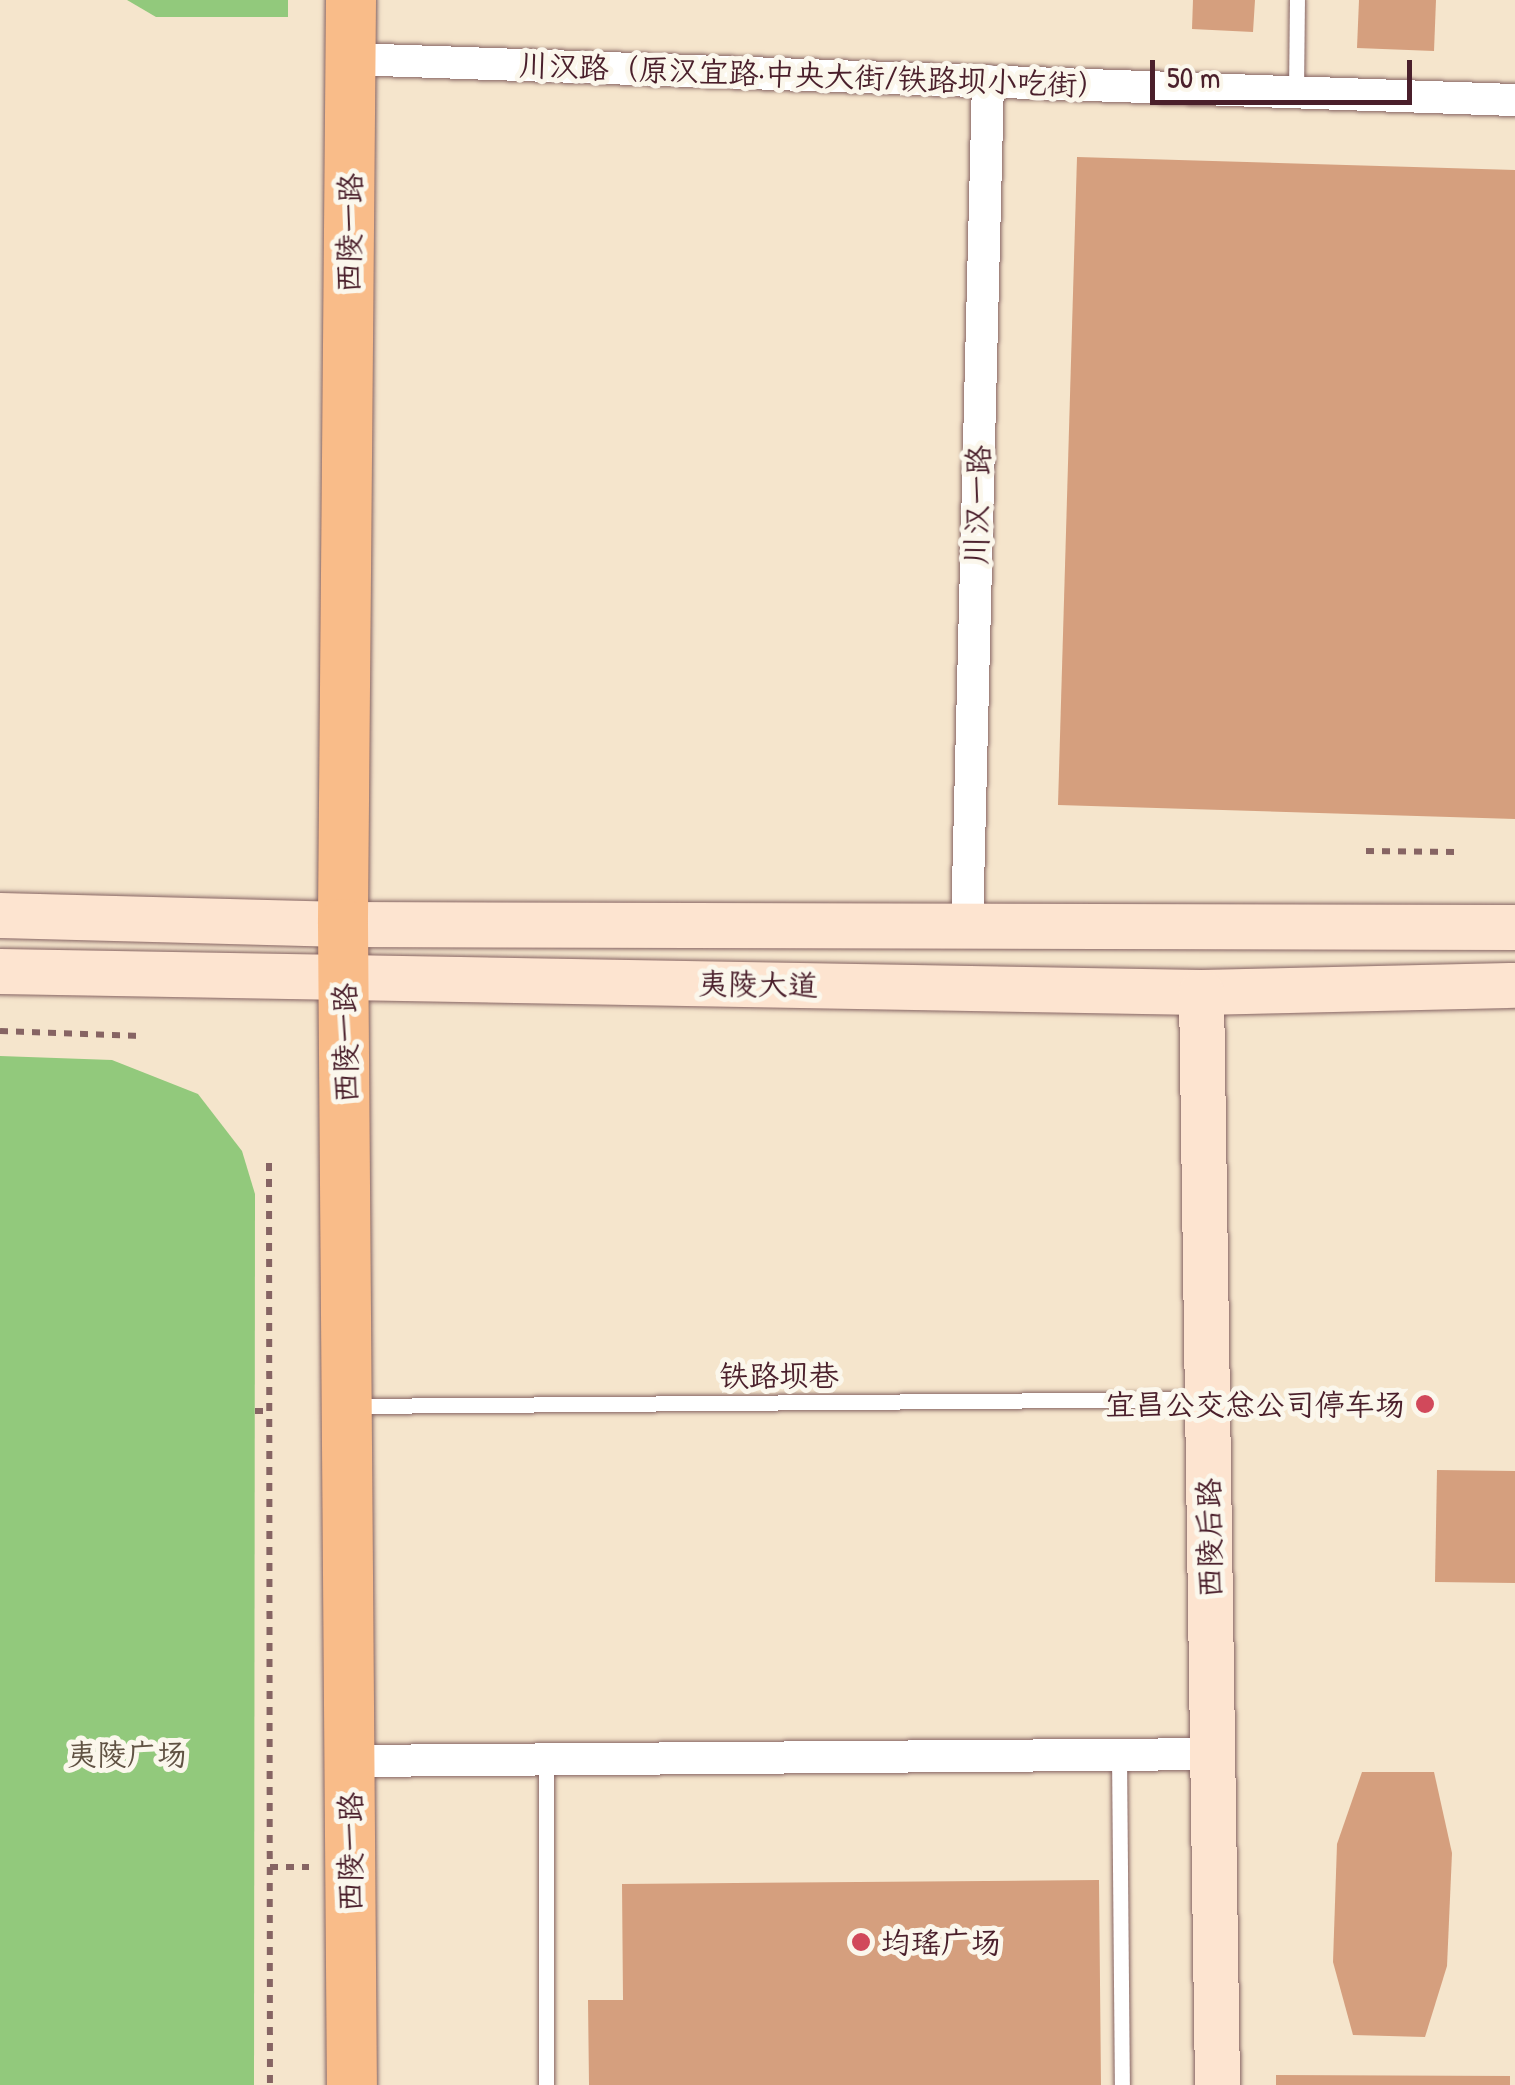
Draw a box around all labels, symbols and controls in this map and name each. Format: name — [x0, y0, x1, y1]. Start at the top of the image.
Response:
scale bar — [1155, 40, 1418, 102]
street label: 川汉路（原汉宜路·中央大街/铁路坝小吃街） — [518, 47, 1108, 103]
text: 50 m — [1167, 57, 1220, 97]
street label: 西陵一路 — [330, 173, 368, 293]
street label: 川汉一路 — [958, 445, 996, 565]
street label: 夷陵大道 — [698, 965, 818, 1003]
street label: 西陵一路 — [326, 983, 364, 1103]
street label: 铁路坝巷 — [719, 1357, 839, 1393]
place label: 宜昌公交总公司停车场 — [1105, 1386, 1405, 1422]
marker: 宜昌公交总公司停车场 — [1414, 1393, 1436, 1415]
street label: 西陵后路 — [1190, 1478, 1228, 1598]
park label: 夷陵广场 — [67, 1736, 187, 1772]
street label: 西陵一路 — [332, 1792, 368, 1912]
place label: 均瑶广场 — [881, 1924, 1001, 1960]
marker: 均瑶广场 — [850, 1931, 872, 1953]

